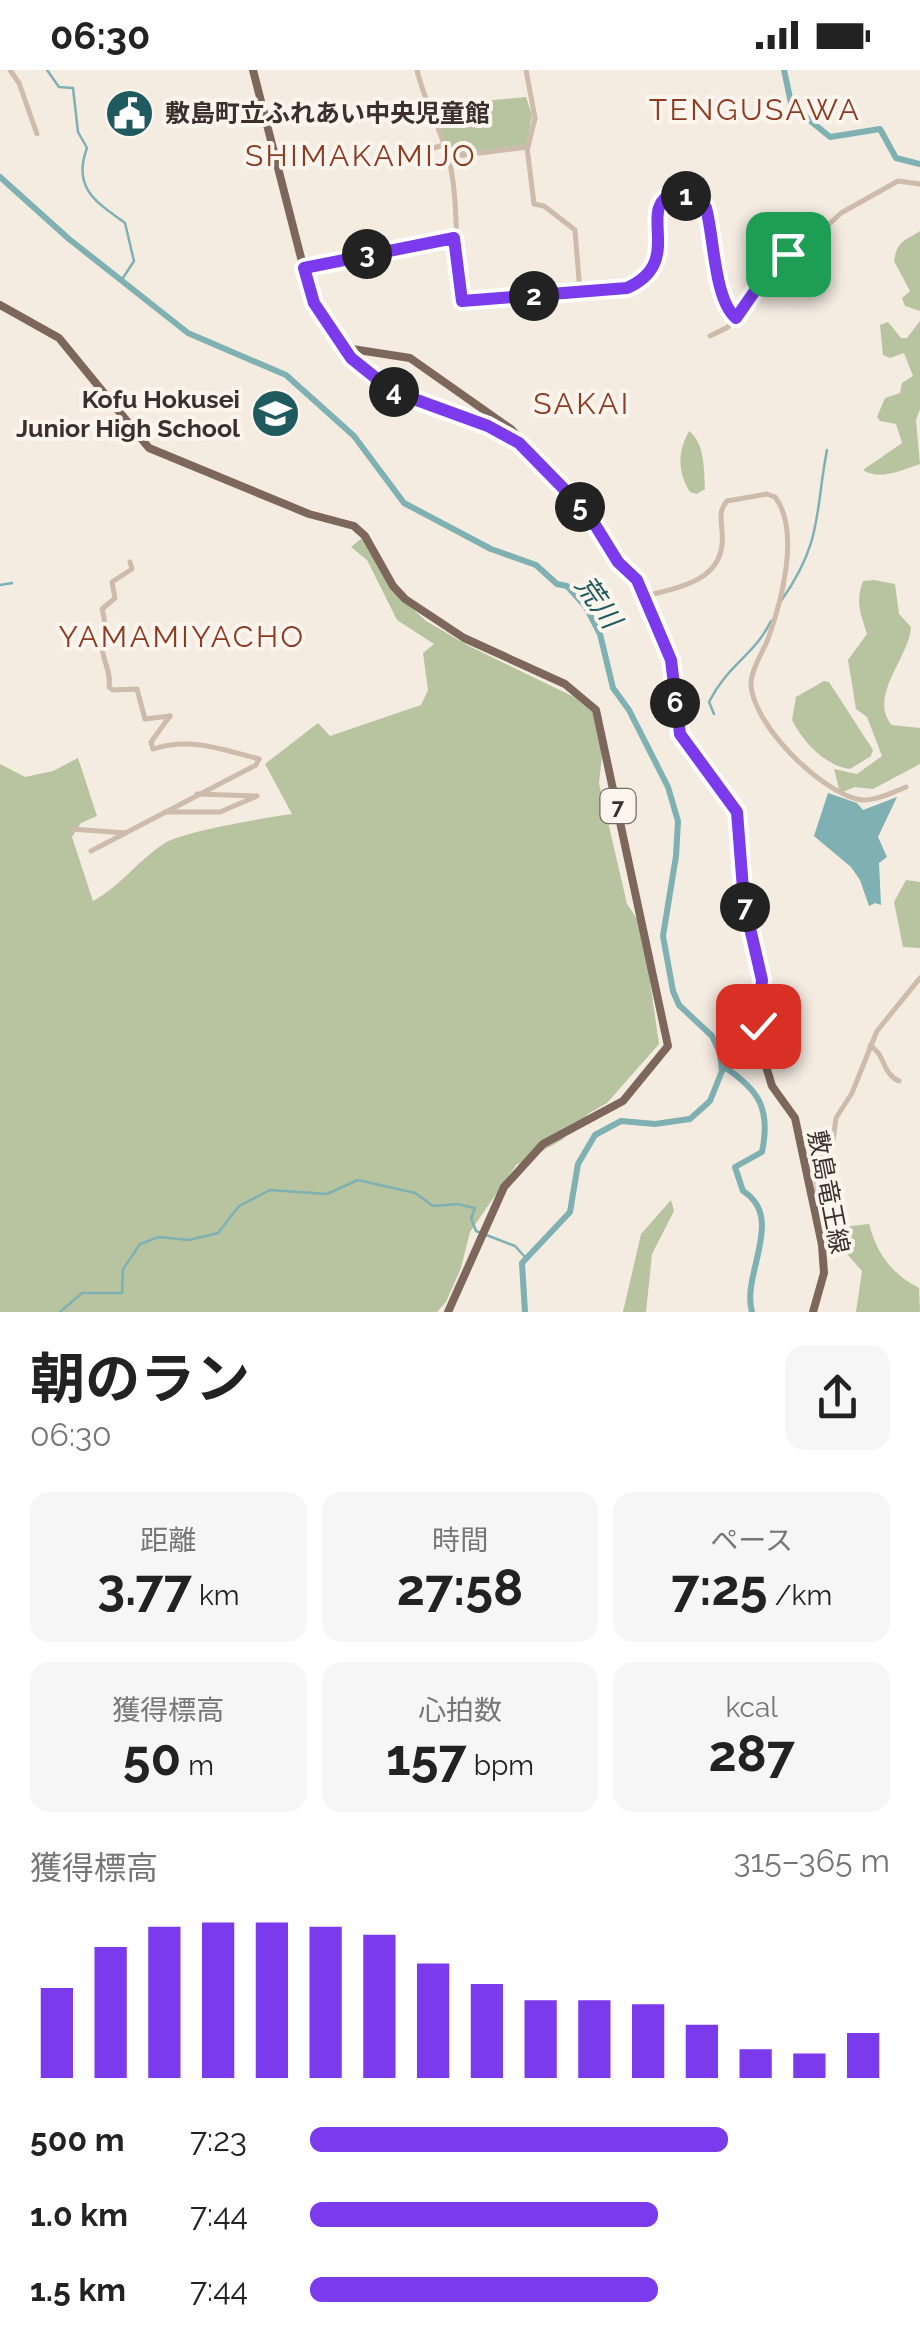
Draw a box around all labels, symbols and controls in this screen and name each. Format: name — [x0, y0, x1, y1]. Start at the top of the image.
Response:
text: 06:30 — [50, 13, 150, 58]
public building icon: 敷島町立ふれあい中央児童館 — [104, 87, 156, 139]
district label: TENGUSAWA — [649, 92, 861, 127]
place label: 敷島町立ふれあい中央児童館 — [165, 98, 490, 128]
district label: SHIMAKAMIJO — [245, 138, 477, 173]
pin: 1 — [661, 171, 711, 221]
text: 1 — [679, 179, 693, 212]
pin — [746, 212, 831, 297]
icon: arrive — [761, 227, 816, 282]
pin: 3 — [342, 229, 392, 279]
text: 3 — [359, 237, 375, 270]
pin: 2 — [509, 271, 559, 321]
text: 2 — [526, 279, 542, 312]
pin: 4 — [369, 367, 419, 417]
text: 4 — [386, 375, 402, 408]
place label: Kofu Hokusei Junior High School — [16, 384, 240, 443]
district label: SAKAI — [533, 386, 631, 421]
school or university icon: Kofu Hokusei Junior High School — [249, 387, 301, 439]
pin: 5 — [555, 482, 605, 532]
text: 5 — [572, 490, 588, 523]
water label: 荒川 — [568, 570, 629, 637]
district label: YAMAMIYACHO — [58, 619, 306, 654]
pin: 6 — [650, 678, 700, 728]
text: 6 — [667, 686, 684, 719]
road number: 7 — [600, 789, 636, 823]
pin: 7 — [720, 882, 770, 932]
text: 7 — [737, 890, 753, 923]
pin — [716, 984, 801, 1069]
icon: check — [731, 999, 786, 1054]
street label: 敷島竜王線 — [802, 1128, 856, 1256]
button: share — [785, 1345, 890, 1450]
text: 朝のラン — [30, 1346, 250, 1411]
text: 06:30 — [30, 1416, 112, 1453]
text: 距離 — [140, 1524, 196, 1557]
text: 時間 — [432, 1524, 488, 1557]
text: ペース — [710, 1524, 793, 1557]
text: 3.77 — [97, 1558, 192, 1617]
text: 27:58 — [397, 1558, 523, 1617]
text: 7:25 — [671, 1558, 768, 1617]
text: km — [192, 1579, 239, 1612]
text: /km — [768, 1579, 832, 1612]
text: kcal — [725, 1691, 778, 1724]
text: 獲得標高 — [112, 1694, 224, 1727]
text: 心拍数 — [418, 1694, 502, 1727]
text: 287 — [708, 1724, 795, 1783]
text: 50 — [123, 1728, 181, 1787]
text: 157 — [386, 1728, 467, 1787]
text: m — [181, 1749, 214, 1782]
text: bpm — [467, 1749, 534, 1782]
text: 315–365 m — [733, 1842, 890, 1879]
text: 獲得標高 — [30, 1849, 158, 1886]
text: 500 m — [30, 2121, 125, 2158]
text: 7:23 — [190, 2121, 247, 2158]
text: 1.0 km — [30, 2196, 128, 2233]
text: 7:44 — [190, 2196, 248, 2233]
text: 1.5 km — [30, 2271, 126, 2308]
text: 7:44 — [190, 2271, 248, 2308]

